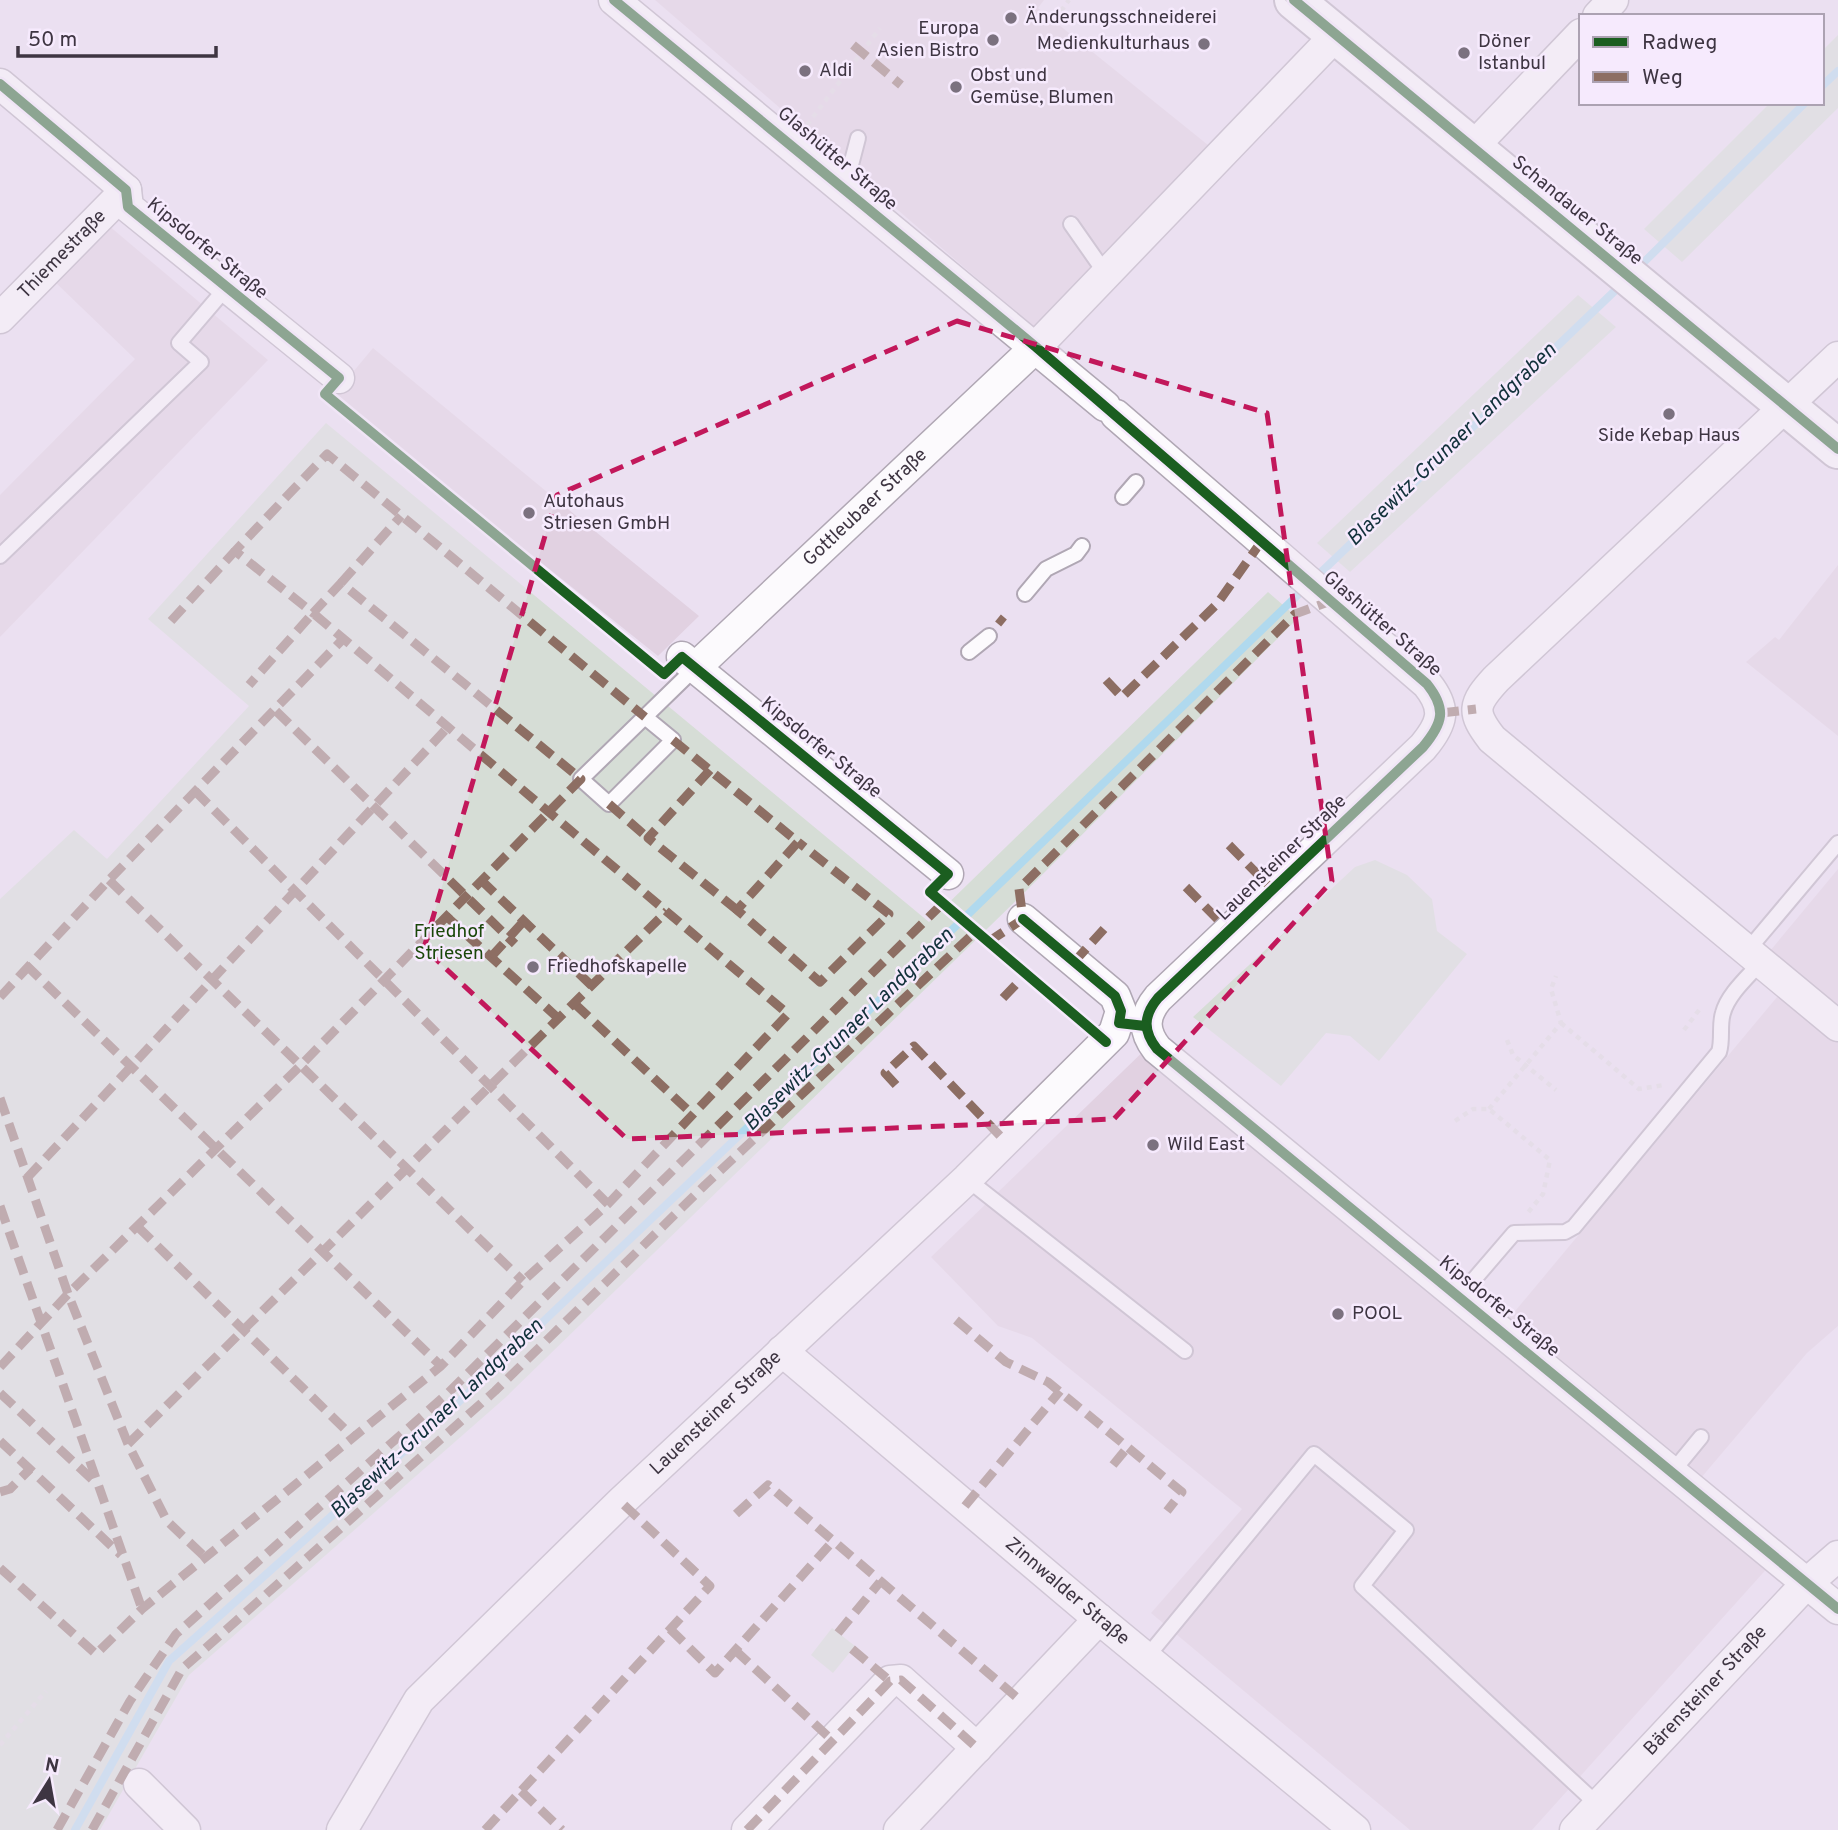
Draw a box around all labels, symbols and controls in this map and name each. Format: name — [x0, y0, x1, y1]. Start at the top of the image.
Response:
place label: Änderungsschneiderei — [1025, 5, 1217, 30]
marker: Änderungsschneiderei — [1003, 10, 1019, 26]
scale bar — [18, 14, 215, 58]
legend — [1579, 14, 1824, 105]
place label: Europa Asien Bistro — [877, 17, 979, 63]
text: 50 m — [28, 27, 77, 54]
place label: Döner Istanbul — [1478, 30, 1546, 76]
text: Radweg — [1642, 30, 1717, 57]
marker: Europa Asien Bistro — [985, 32, 1001, 48]
place label: Medienkulturhaus — [1037, 32, 1190, 56]
marker: Medienkulturhaus — [1196, 36, 1212, 52]
marker: Döner Istanbul — [1456, 45, 1472, 61]
place label: Aldi — [819, 59, 852, 83]
marker: Aldi — [797, 63, 813, 79]
place label: Obst und Gemüse, Blumen — [970, 64, 1114, 110]
text: Weg — [1642, 65, 1683, 92]
marker: Obst und Gemüse, Blumen — [948, 79, 964, 95]
street label: Glashütter Straße — [772, 102, 902, 216]
street label: Schandauer Straße — [1507, 151, 1647, 271]
street label: Kipsdorfer Straße — [142, 193, 272, 305]
street label: Thiemestraße — [13, 205, 112, 304]
water label: Blasewitz‐Grunaer Landgraben — [1341, 337, 1563, 553]
marker: Side Kebap Haus — [1661, 406, 1677, 422]
place label: Side Kebap Haus — [1598, 424, 1740, 448]
street label: Gottleubaer Straße — [798, 443, 933, 572]
place label: Autohaus Striesen GmbH — [543, 490, 670, 536]
marker: Autohaus Striesen GmbH — [521, 505, 537, 521]
street label: Glashütter Straße — [1318, 566, 1446, 682]
street label: Kipsdorfer Straße — [756, 692, 886, 804]
street label: Lauensteiner Straße — [1212, 790, 1352, 926]
park label: Friedhof Striesen — [414, 920, 485, 966]
water label: Blasewitz‐Grunaer Landgraben — [738, 922, 960, 1138]
place label: Friedhofskapelle — [547, 955, 687, 979]
marker: Friedhofskapelle — [525, 959, 541, 975]
place label: Wild East — [1167, 1133, 1245, 1157]
marker: Wild East — [1145, 1137, 1161, 1153]
street label: Kipsdorfer Straße — [1434, 1251, 1564, 1363]
place label: POOL — [1352, 1302, 1403, 1326]
marker: POOL — [1330, 1306, 1346, 1322]
water label: Blasewitz‐Grunaer Landgraben — [325, 1313, 550, 1525]
street label: Lauensteiner Straße — [645, 1346, 787, 1481]
street label: Zinnwalder Straße — [1000, 1532, 1134, 1651]
street label: Bärensteiner Straße — [1639, 1621, 1773, 1761]
north arrow — [14, 1746, 84, 1816]
text: N — [43, 1753, 61, 1779]

